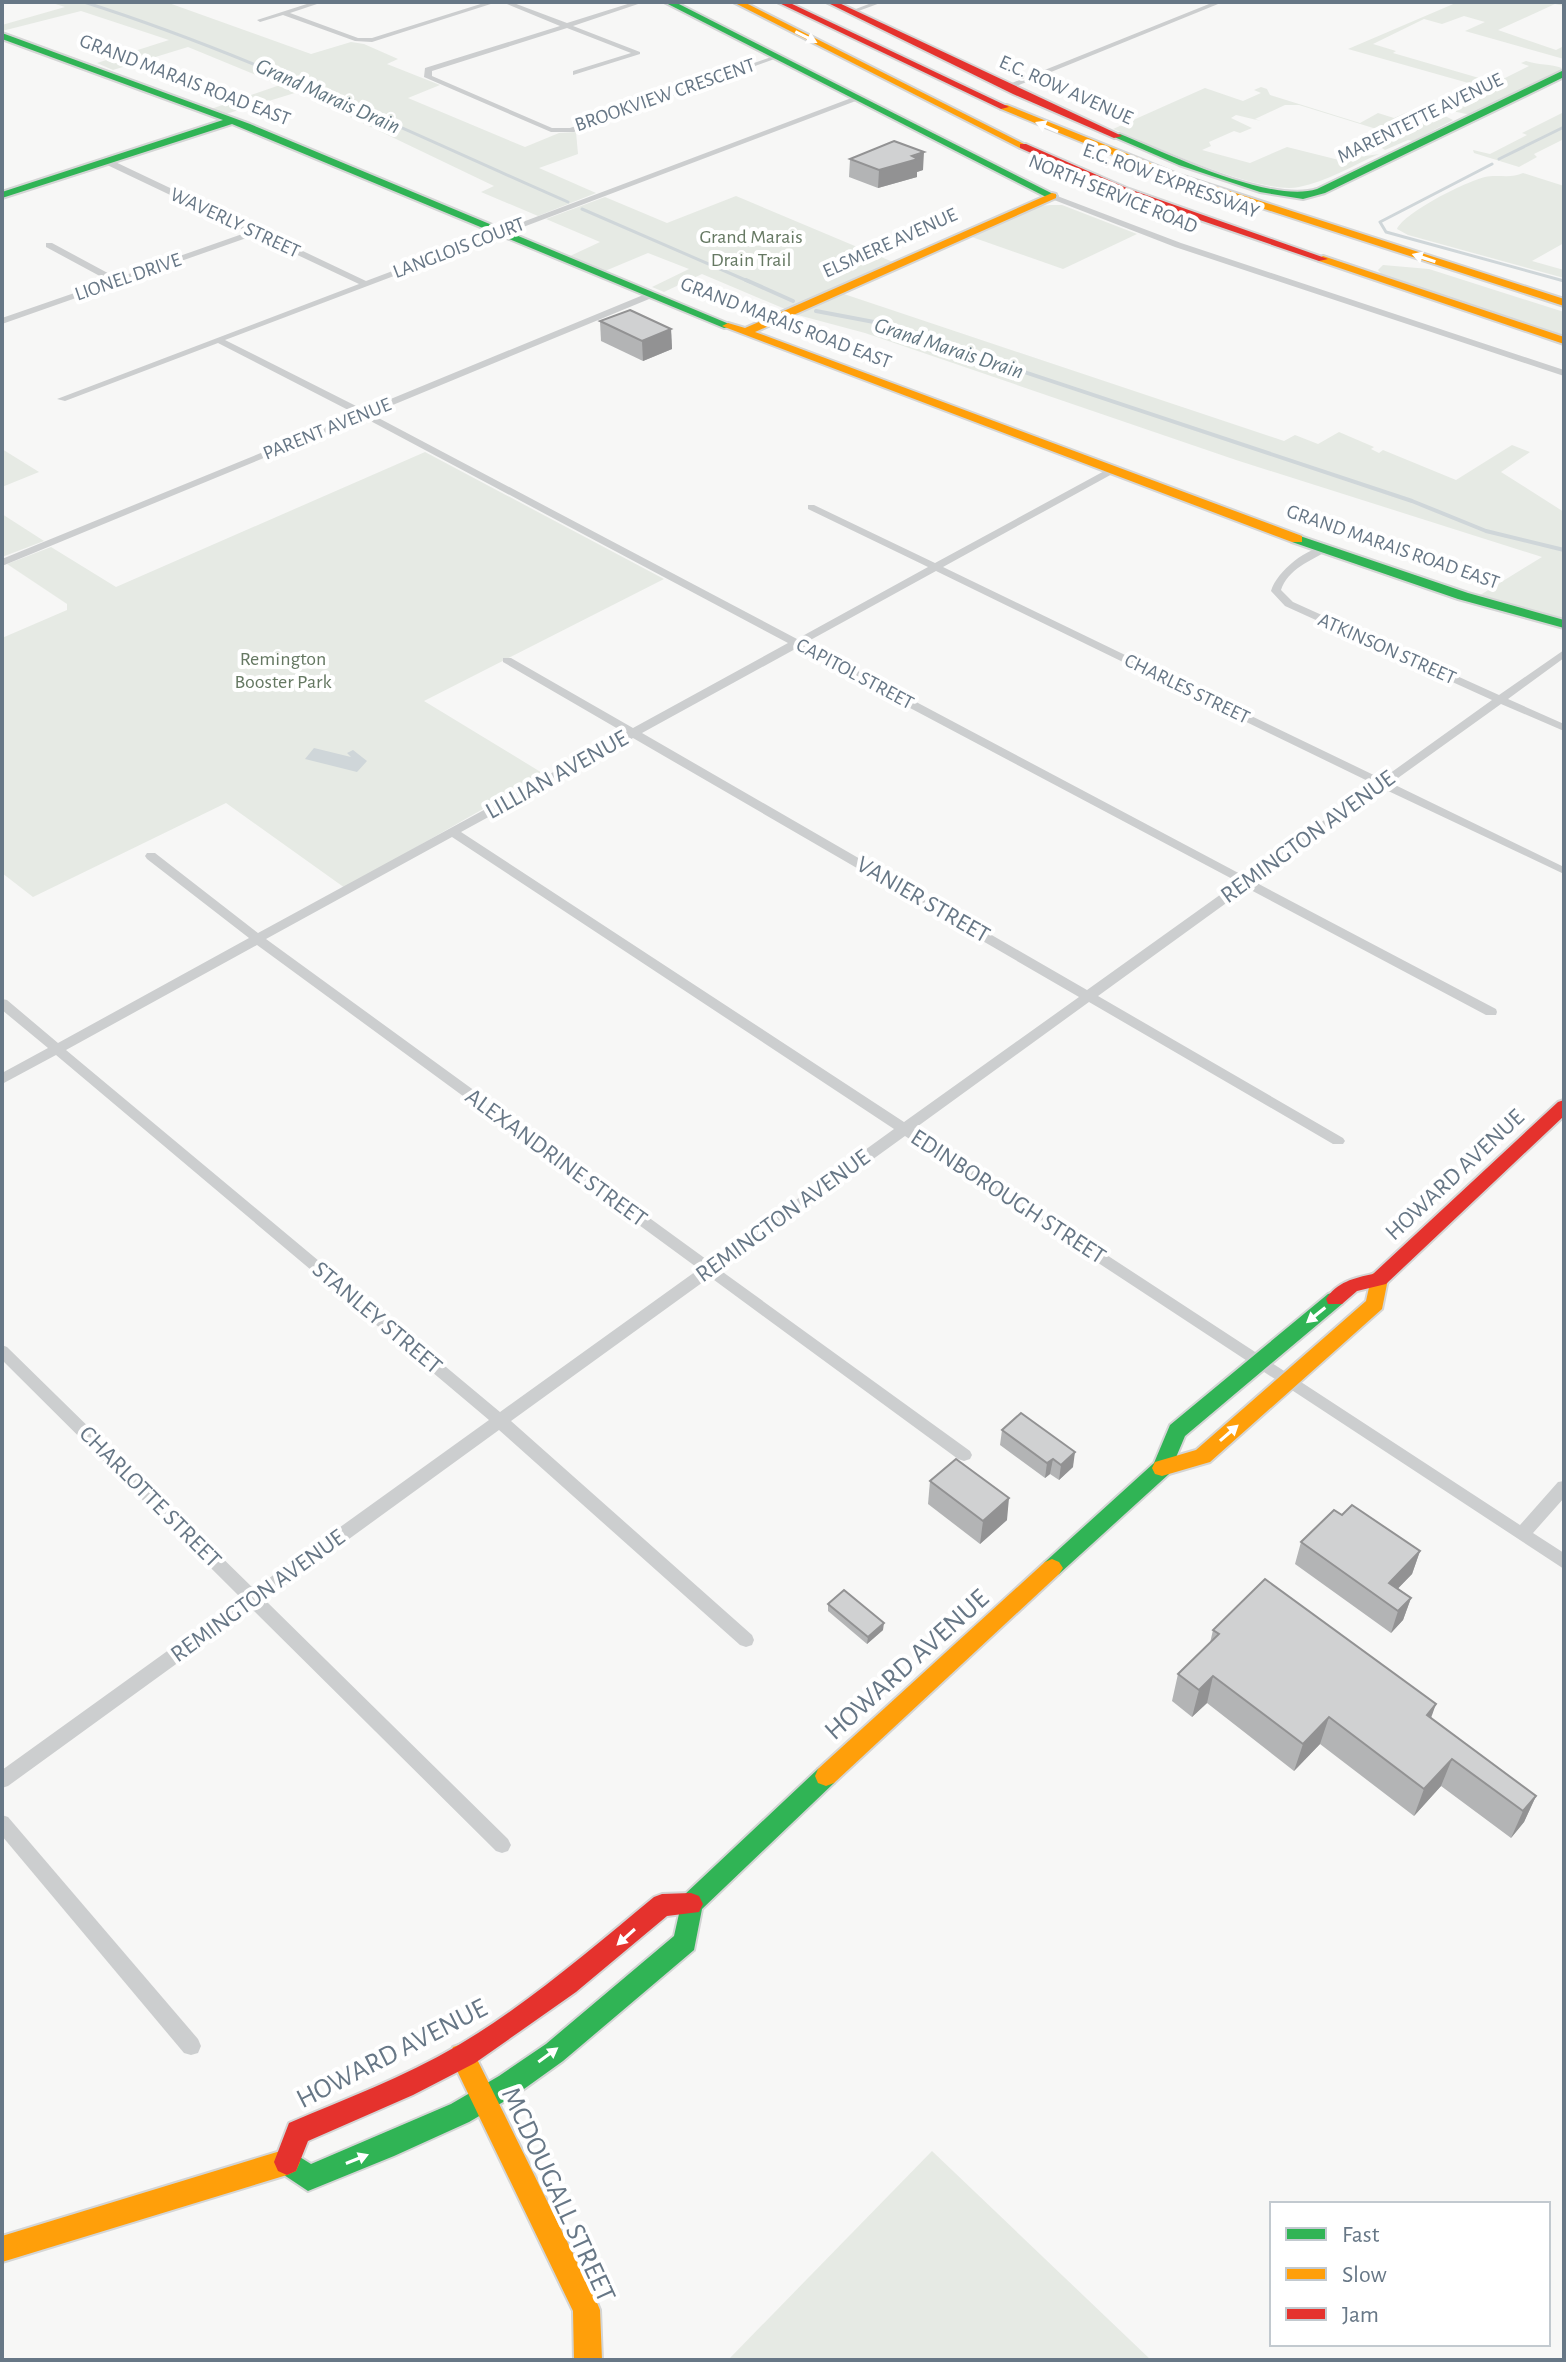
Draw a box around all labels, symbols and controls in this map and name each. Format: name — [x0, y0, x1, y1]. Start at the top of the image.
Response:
one-way arrow — [795, 30, 818, 44]
street label: GRAND MARAIS ROAD EAST — [77, 31, 293, 130]
street label: E.C. ROW AVENUE — [996, 52, 1136, 129]
water label: Grand Marais Drain — [253, 54, 403, 138]
street label: BROOKVIEW CRESCENT — [572, 55, 758, 135]
street label: MARENTETTE AVENUE — [1334, 69, 1506, 167]
one-way arrow — [1035, 120, 1059, 133]
street label: E.C. ROW EXPRESSWAY — [1080, 140, 1262, 222]
street label: NORTH SERVICE ROAD — [1026, 151, 1200, 237]
street label: WAVERLY STREET — [167, 184, 303, 262]
street label: ELSMERE AVENUE — [820, 204, 960, 282]
street label: LANGLOIS COURT — [390, 214, 528, 282]
park label: Grand Marais Drain Trail — [699, 227, 803, 270]
street label: LIONEL DRIVE — [72, 249, 184, 305]
one-way arrow — [1412, 252, 1436, 264]
street label: GRAND MARAIS ROAD EAST — [678, 274, 894, 373]
water label: Grand Marais Drain — [872, 314, 1026, 382]
street label: PARENT AVENUE — [260, 394, 394, 464]
street label: GRAND MARAIS ROAD EAST — [1284, 501, 1502, 593]
street label: ATKINSON STREET — [1315, 610, 1459, 688]
street label: CAPITOL STREET — [793, 635, 917, 713]
park label: Remington Booster Park — [234, 649, 332, 692]
street label: CHARLES STREET — [1121, 650, 1253, 728]
street label: LILLIAN AVENUE — [482, 726, 632, 824]
street label: REMINGTON AVENUE — [1217, 766, 1400, 908]
street label: VANIER STREET — [852, 852, 994, 948]
street label: ALEXANDRINE STREET — [461, 1084, 651, 1232]
street label: HOWARD AVENUE — [1381, 1105, 1529, 1245]
street label: EDINBOROUGH STREET — [906, 1125, 1110, 1269]
street label: REMINGTON AVENUE — [692, 1145, 875, 1287]
street label: STANLEY STREET — [308, 1257, 446, 1379]
one-way arrow — [1306, 1306, 1326, 1322]
street label: CHARLOTTE STREET — [75, 1422, 226, 1573]
one-way arrow — [1220, 1424, 1239, 1442]
street label: REMINGTON AVENUE — [167, 1525, 350, 1667]
street label: HOWARD AVENUE — [820, 1584, 994, 1746]
one-way arrow — [616, 1928, 635, 1946]
street label: HOWARD AVENUE — [292, 1994, 492, 2114]
one-way arrow — [537, 2047, 559, 2063]
street label: MCDOUGALL STREET — [496, 2083, 620, 2307]
one-way arrow — [345, 2152, 369, 2165]
legend — [1270, 2202, 1550, 2346]
text: Fast — [1342, 2223, 1380, 2247]
text: Slow — [1342, 2263, 1387, 2287]
text: Jam — [1342, 2303, 1379, 2327]

